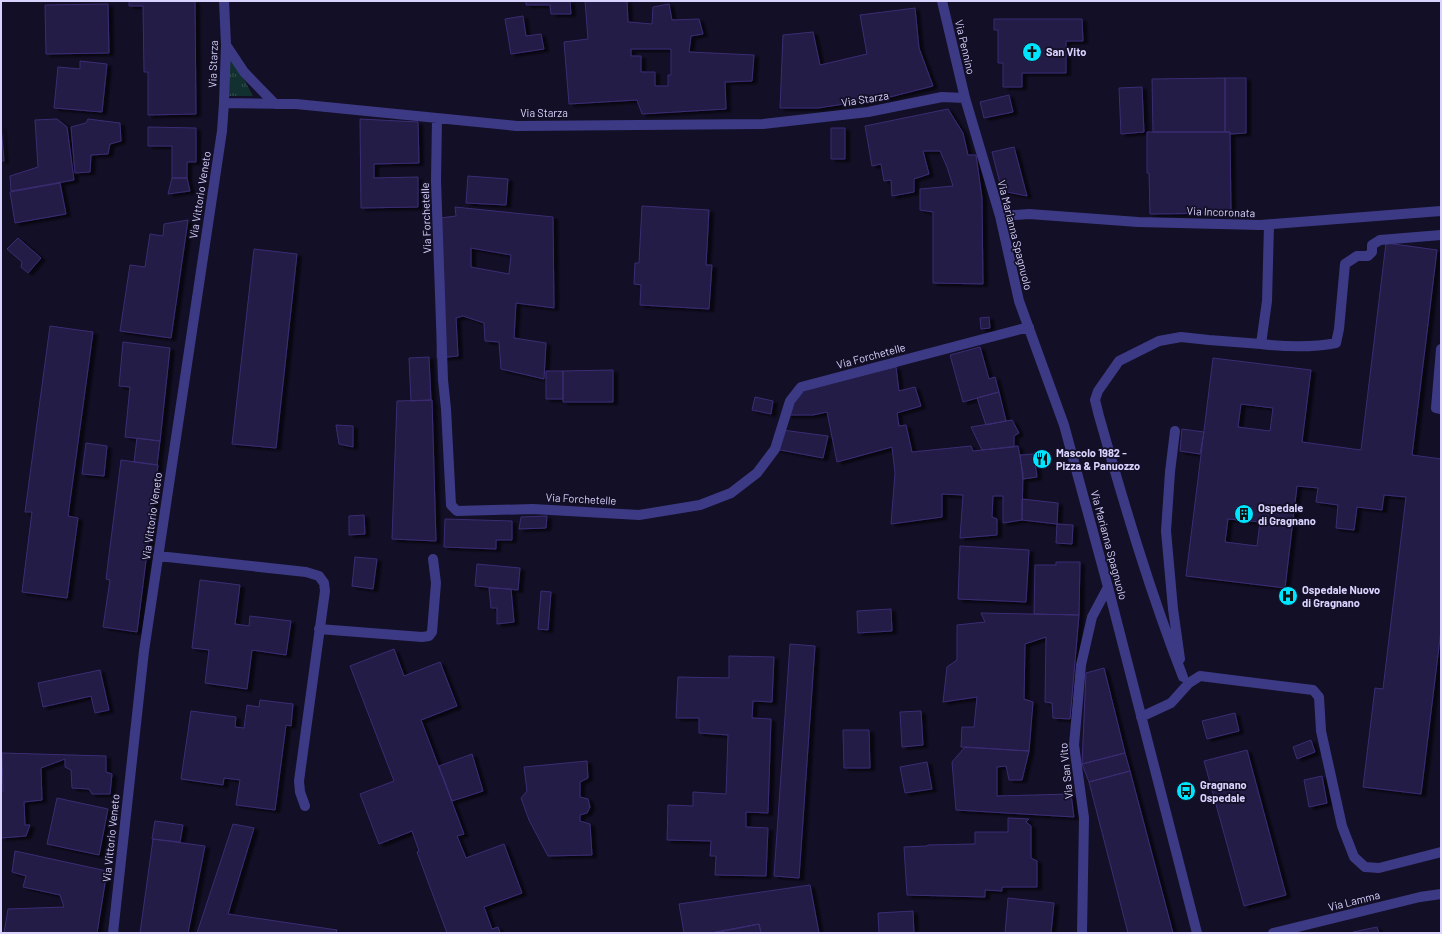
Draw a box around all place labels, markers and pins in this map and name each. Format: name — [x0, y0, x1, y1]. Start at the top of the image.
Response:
church icon: San Vito — [1021, 41, 1043, 63]
place label: San Vito — [1046, 45, 1086, 58]
place label: Mascolo 1982 - Pizza & Panuozzo — [1056, 446, 1140, 472]
restaurant icon: Mascolo 1982 - Pizza & Panuozzo — [1031, 448, 1053, 470]
place label: Ospedale di Gragnano — [1258, 501, 1316, 527]
building icon: Ospedale di Gragnano — [1233, 503, 1255, 525]
place label: Ospedale Nuovo di Gragnano — [1302, 583, 1380, 609]
hospital icon: Ospedale Nuovo di Gragnano — [1277, 585, 1299, 607]
place label: Gragnano Ospedale — [1200, 778, 1247, 804]
bus stop icon: Gragnano Ospedale — [1175, 780, 1197, 802]

